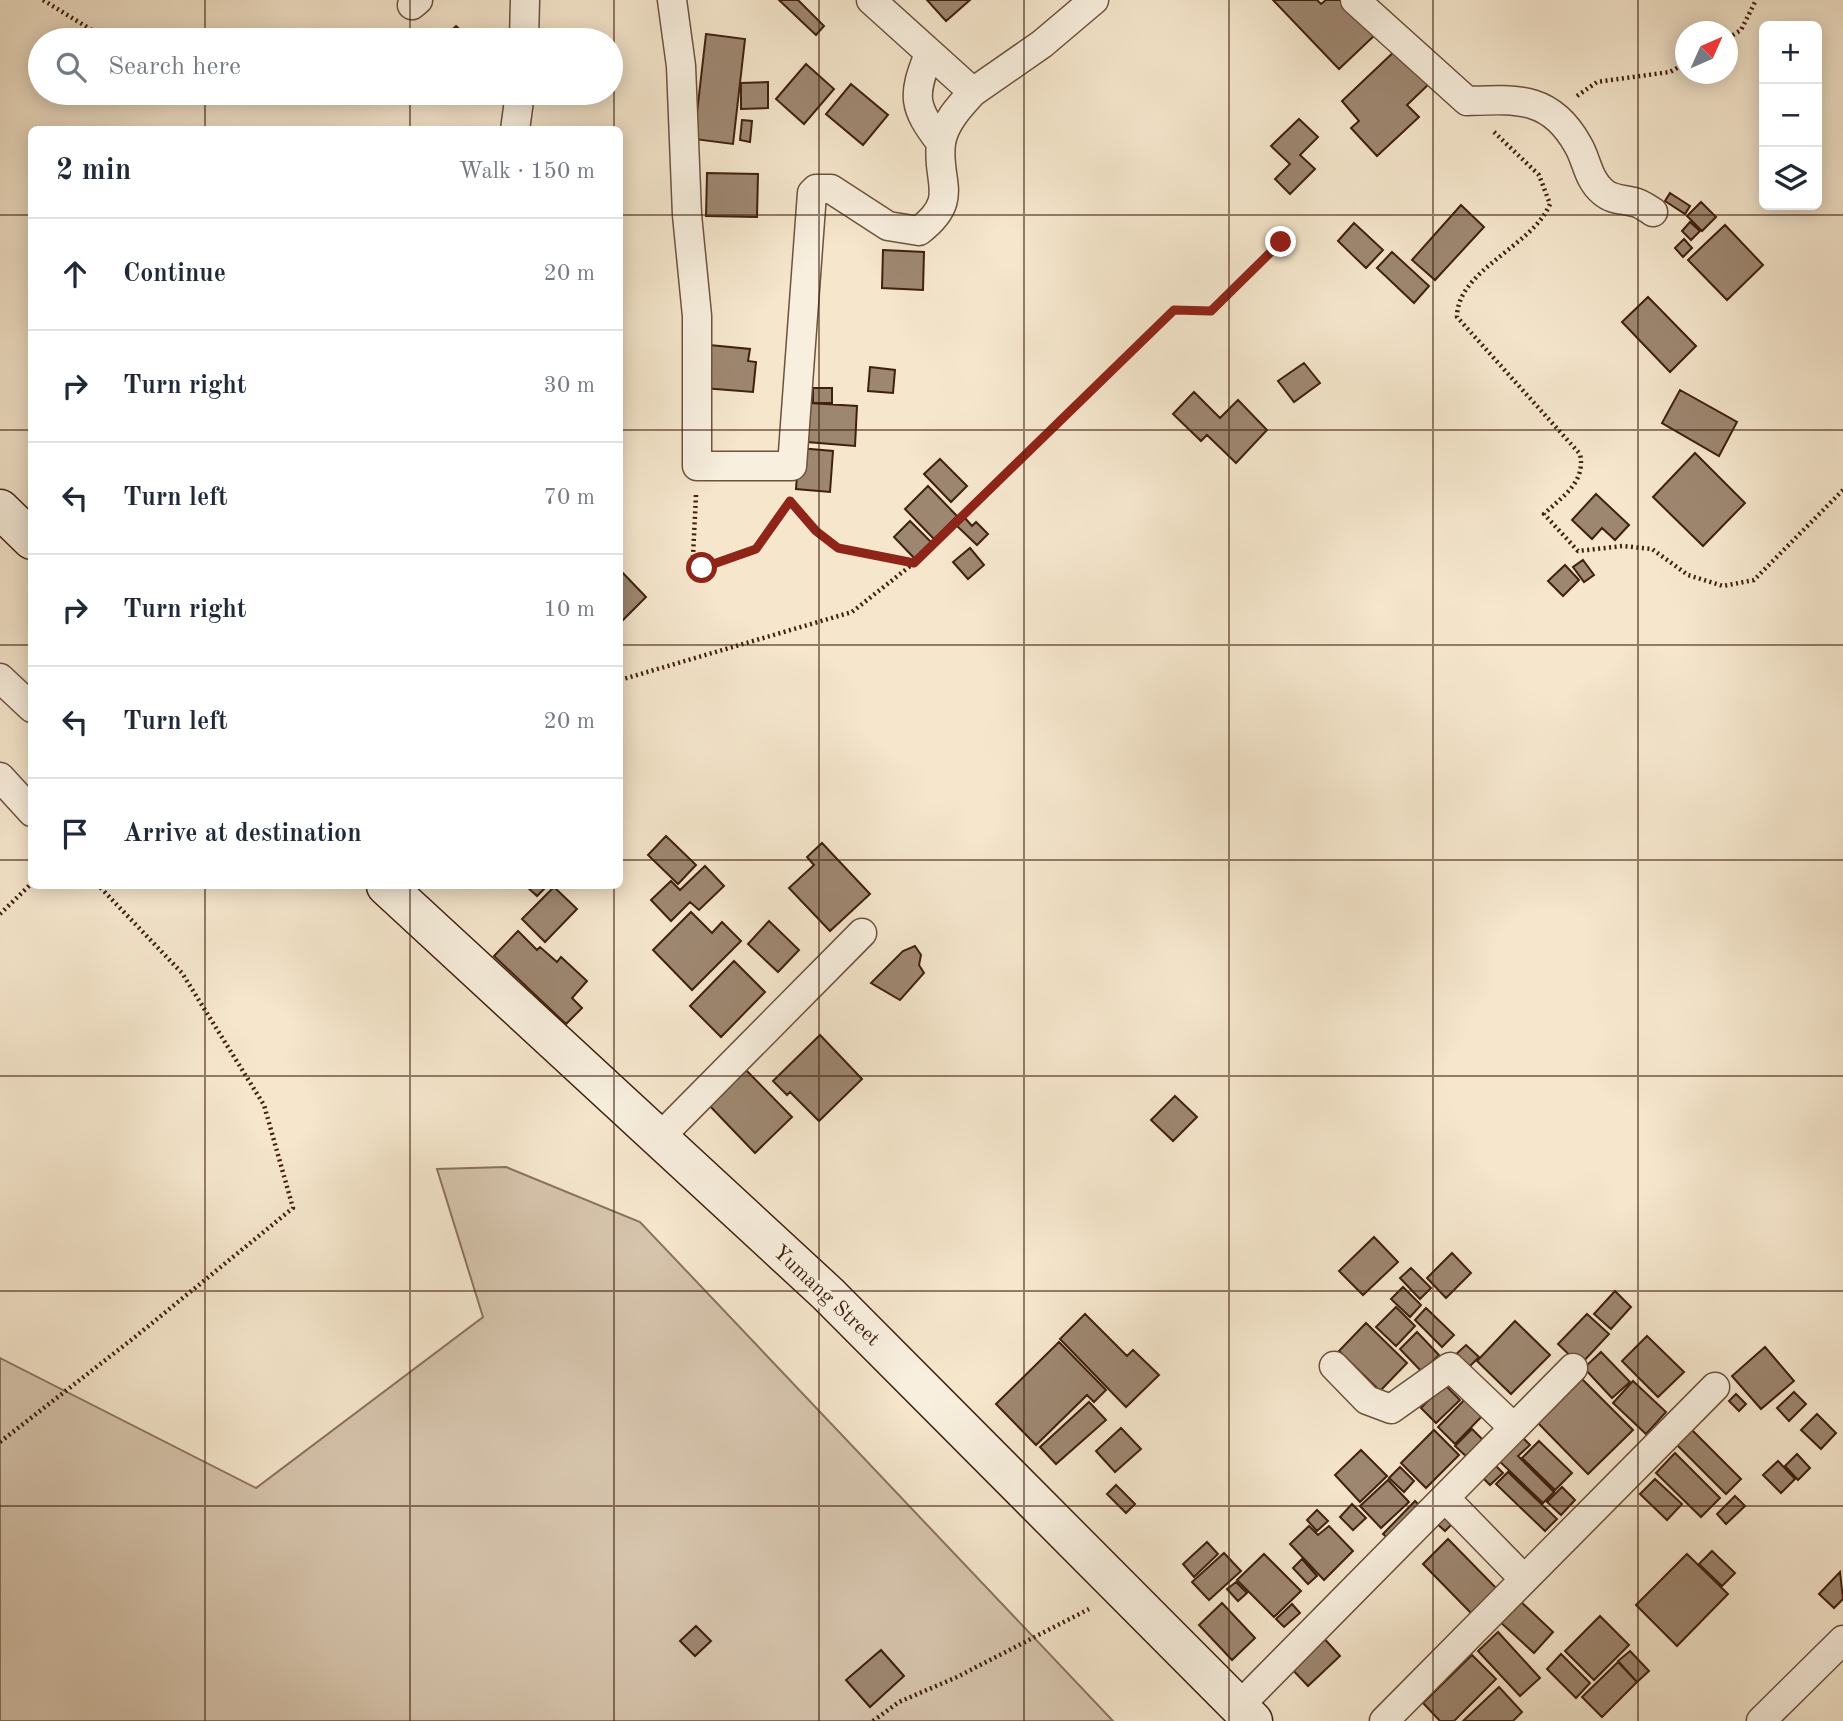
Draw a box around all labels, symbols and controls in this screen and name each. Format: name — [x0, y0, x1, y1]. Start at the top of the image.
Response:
north arrow — [1675, 21, 1738, 84]
map controls — [1759, 21, 1822, 210]
button: + — [1759, 21, 1822, 84]
search box — [28, 28, 623, 105]
icon: search — [52, 48, 90, 86]
text: Search here — [108, 54, 241, 80]
button: − — [1759, 84, 1822, 147]
button: layers — [1759, 147, 1822, 210]
text: 2 min — [56, 156, 131, 186]
text: Walk · 150 m — [459, 160, 595, 183]
route end — [1265, 226, 1296, 257]
icon: ahead — [56, 255, 94, 293]
text: Continue — [123, 261, 226, 287]
text: 20 m — [544, 262, 595, 285]
icon: right — [56, 367, 94, 405]
text: Turn right — [123, 373, 246, 399]
text: 30 m — [544, 374, 595, 397]
icon: left — [56, 479, 94, 517]
text: Turn left — [123, 485, 228, 511]
text: 70 m — [544, 486, 595, 509]
route start — [686, 552, 717, 583]
icon: right — [56, 591, 94, 629]
text: Turn right — [123, 597, 246, 623]
text: 10 m — [544, 598, 595, 621]
icon: left — [56, 703, 94, 741]
text: Turn left — [123, 709, 228, 735]
text: 20 m — [544, 710, 595, 733]
icon: arrive — [56, 815, 94, 853]
text: Arrive at destination — [123, 821, 362, 847]
street label: Yumang Street — [769, 1242, 883, 1351]

